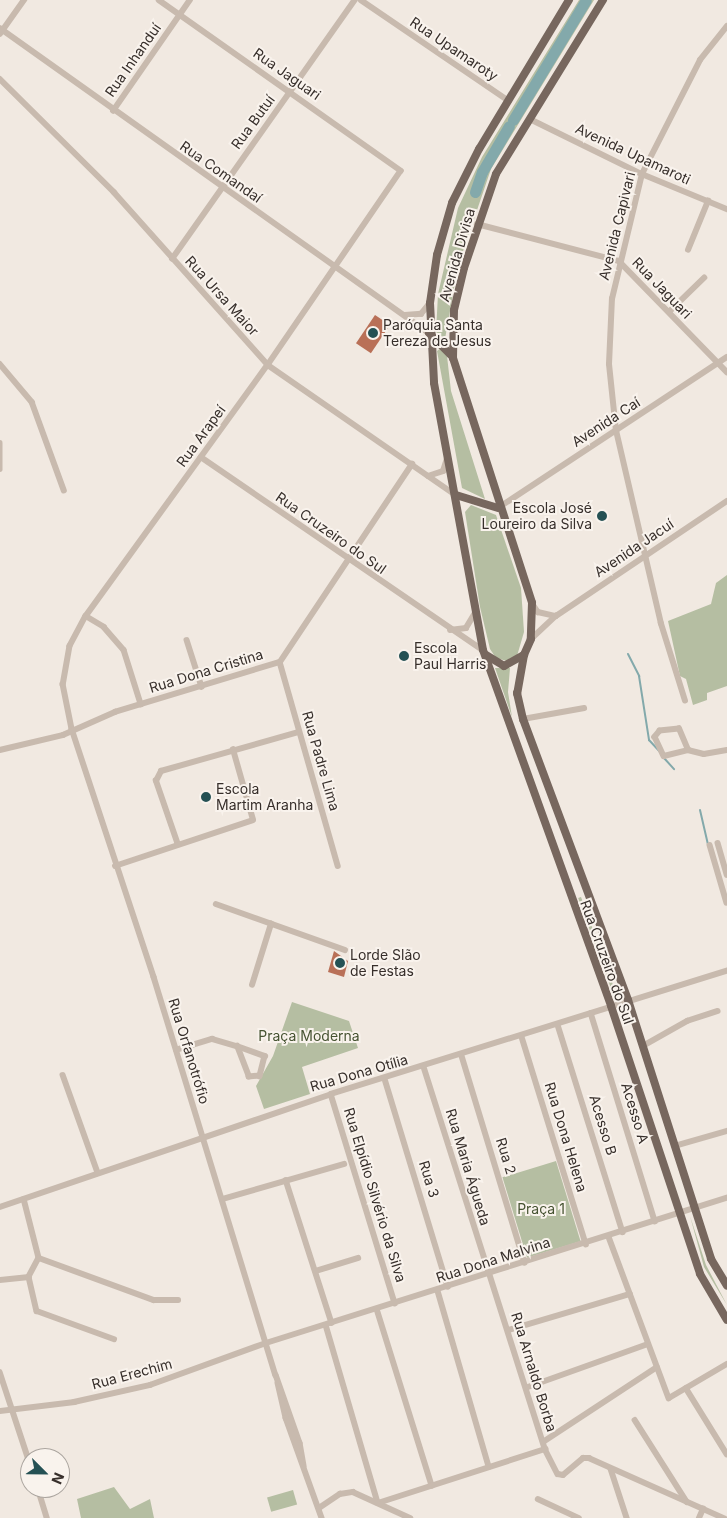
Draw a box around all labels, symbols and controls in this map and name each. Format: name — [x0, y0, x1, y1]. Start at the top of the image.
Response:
street label: Rua Upamaroty — [407, 13, 501, 85]
street label: Rua Inhanduí — [102, 20, 164, 100]
street label: Rua Jaguari — [250, 45, 324, 103]
street label: Rua Butuí — [228, 92, 278, 152]
street label: Avenida Upamaroti — [573, 120, 693, 188]
street label: Rua Comandaí — [177, 138, 265, 206]
street label: Avenida Capivari — [595, 170, 639, 282]
street label: Avenida Divisa — [436, 206, 478, 304]
street label: Rua Ursa Maior — [182, 253, 262, 339]
street label: Rua Jaguari — [629, 254, 695, 322]
place label: Paróquia Santa Tereza de Jesus — [383, 317, 492, 350]
marker: Paróquia Santa Tereza de Jesus — [367, 327, 379, 339]
street label: Avenida Caí — [569, 394, 643, 450]
street label: Rua Arapeí — [173, 402, 229, 470]
street label: Rua Cruzeiro do Sul — [273, 489, 389, 577]
place label: Escola José Loureiro da Silva — [482, 500, 592, 532]
marker: Escola José Loureiro da Silva — [596, 510, 608, 522]
street label: Avenida Jacuí — [591, 515, 677, 581]
place label: Escola Paul Harris — [414, 640, 486, 672]
street label: Rua Dona Cristina — [147, 646, 265, 696]
marker: Escola Paul Harris — [398, 650, 410, 662]
street label: Rua Padre Lima — [299, 709, 343, 813]
place label: Escola Martim Aranha — [216, 781, 313, 814]
marker: Escola Martim Aranha — [200, 791, 212, 803]
street label: Rua Cruzeiro do Sul — [577, 898, 637, 1026]
place label: Lorde Slão de Festas — [350, 947, 421, 980]
marker: Lorde Slão de Festas — [334, 957, 346, 969]
street label: Rua Orfanotrófio — [165, 996, 213, 1106]
park label: Praça Moderna — [258, 1028, 360, 1044]
street label: Rua Dona Otília — [308, 1051, 410, 1095]
street label: Rua Dona Helena — [541, 1080, 591, 1194]
street label: Acesso A — [618, 1081, 652, 1145]
street label: Acesso B — [586, 1093, 620, 1157]
street label: Rua Elpídio Silvério da Silva — [340, 1106, 410, 1284]
street label: Rua Maria Águeda — [442, 1106, 494, 1228]
street label: Rua 2 — [492, 1136, 520, 1176]
street label: Rua 3 — [415, 1159, 443, 1199]
park label: Praça 1 — [517, 1201, 565, 1217]
street label: Rua Dona Malvina — [434, 1234, 552, 1286]
street label: Rua Arnaldo Borba — [508, 1310, 560, 1434]
street label: Rua Erechim — [90, 1355, 174, 1393]
north arrow — [20, 1448, 70, 1498]
text: N — [48, 1470, 68, 1487]

